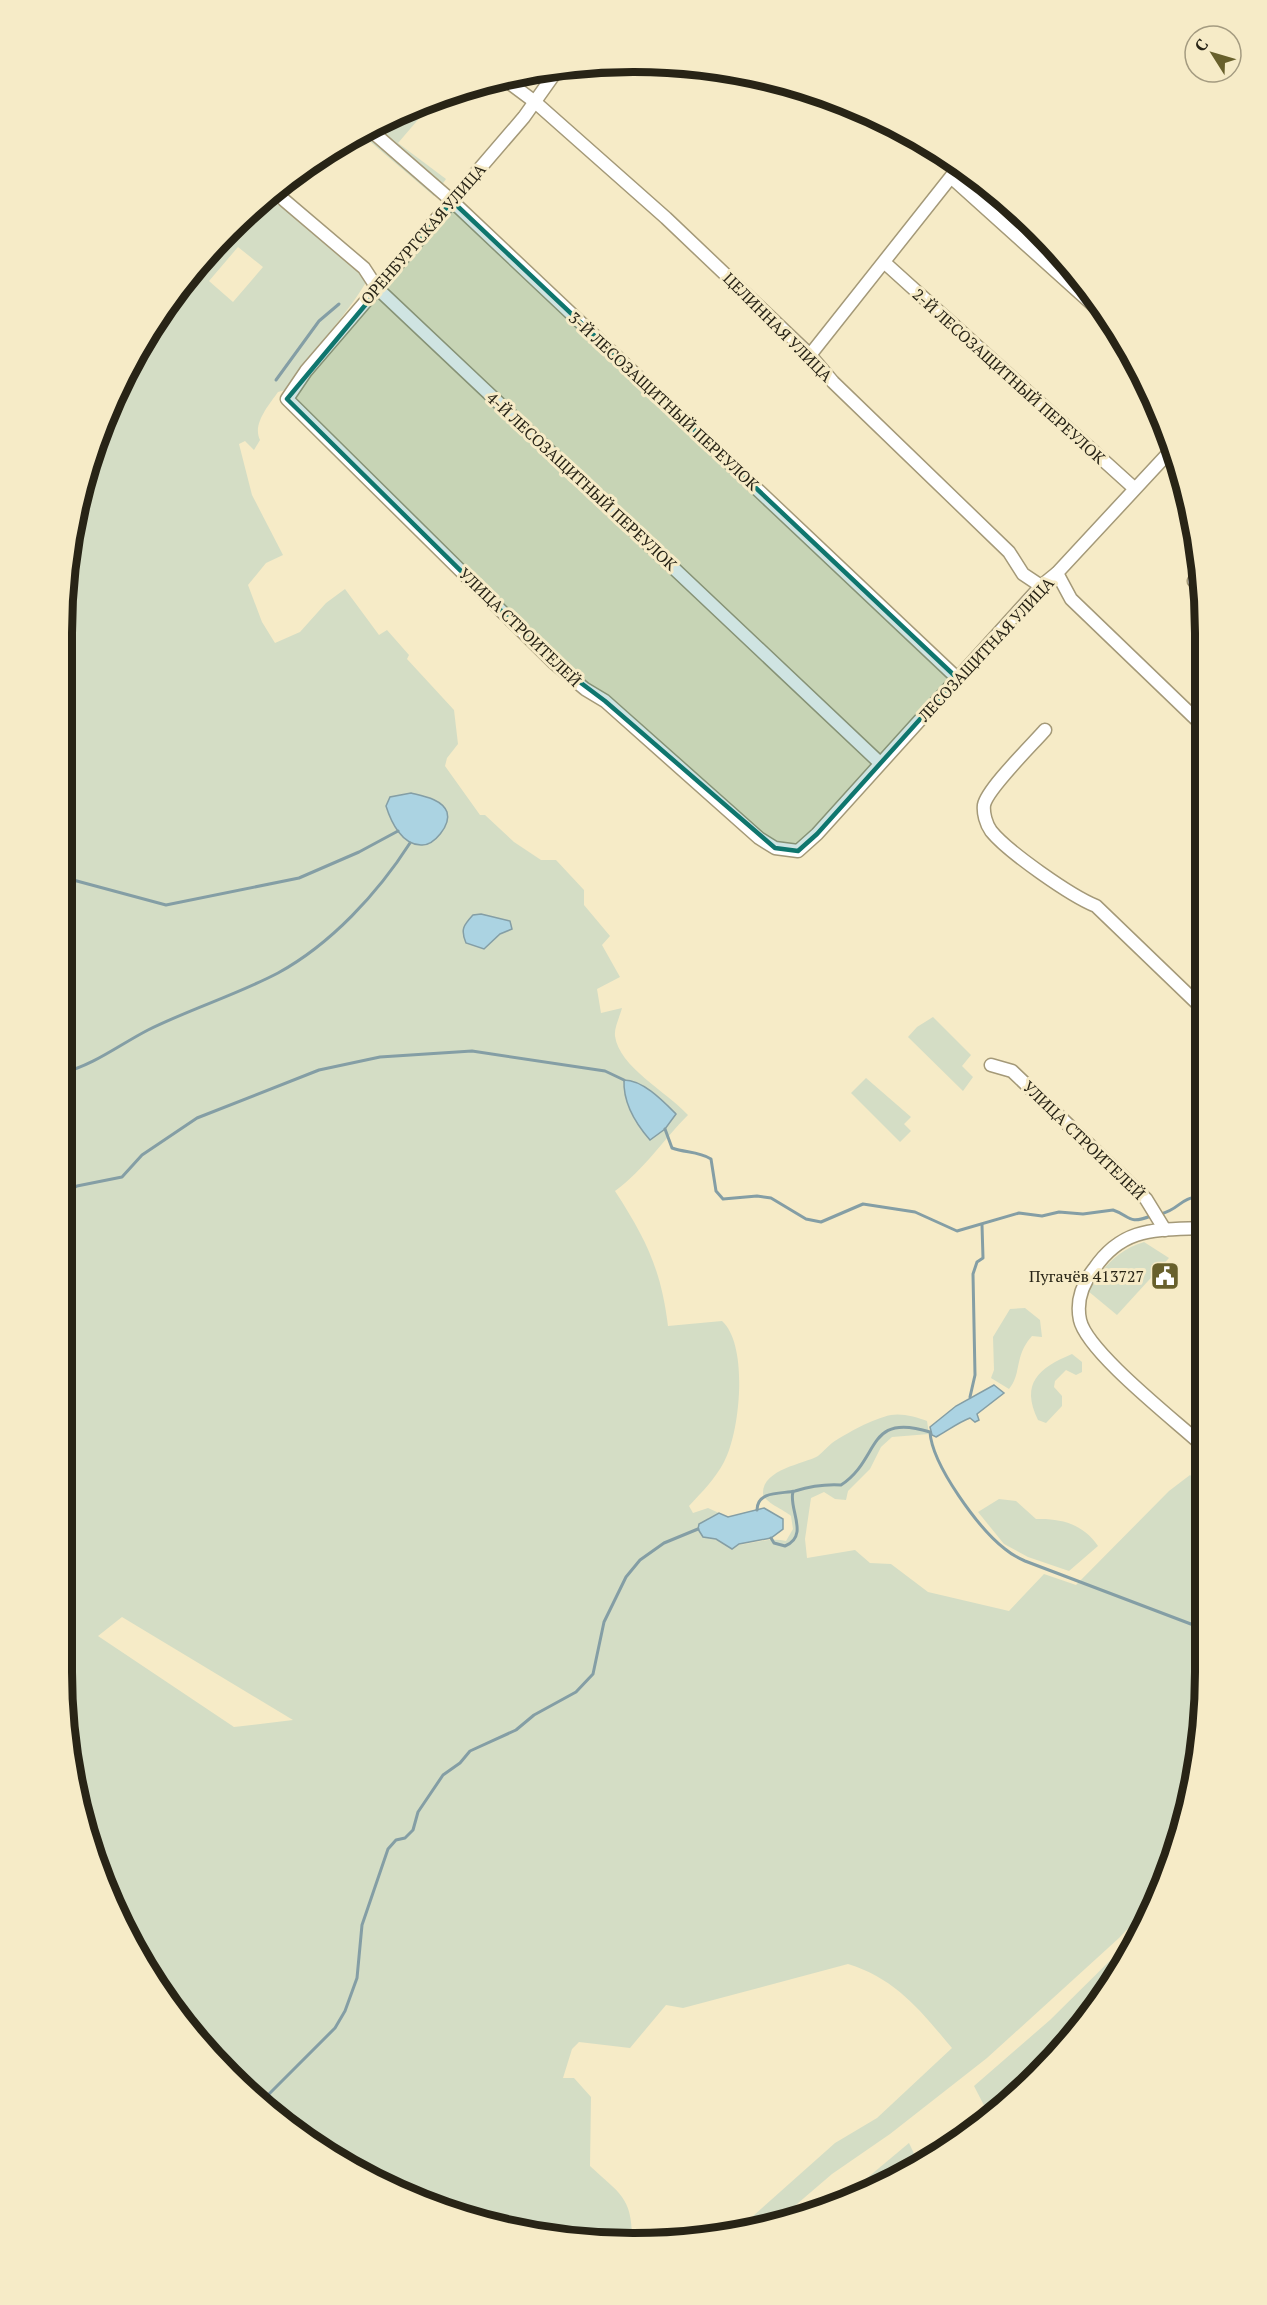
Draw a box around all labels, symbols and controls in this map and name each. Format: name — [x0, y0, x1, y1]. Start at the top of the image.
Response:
north arrow — [1183, 24, 1243, 84]
text: С — [1189, 34, 1213, 56]
street label: ОРЕНБУРГСКАЯ УЛИЦА — [356, 159, 490, 309]
street label: ЦЕЛИННАЯ УЛИЦА — [719, 268, 837, 386]
street label: 2-Й ЛЕСОЗАЩИТНЫЙ ПЕРЕУЛОК — [908, 283, 1111, 469]
street label: 3-Й ЛЕСОЗАЩИТНЫЙ ПЕРЕУЛОК — [564, 307, 764, 496]
street label: 4-Й ЛЕСОЗАЩИТНЫЙ ПЕРЕУЛОК — [482, 387, 682, 576]
street label: УЛИЦА СТРОИТЕЛЕЙ — [454, 563, 586, 691]
street label: ЛЕСОЗАЩИТНАЯ УЛИЦА — [913, 572, 1059, 727]
street label: УЛИЦА СТРОИТЕЛЕЙ — [1018, 1076, 1150, 1204]
public building icon: Пугачёв 413727 — [1149, 1260, 1181, 1292]
place label: Пугачёв 413727 — [1029, 1265, 1144, 1287]

